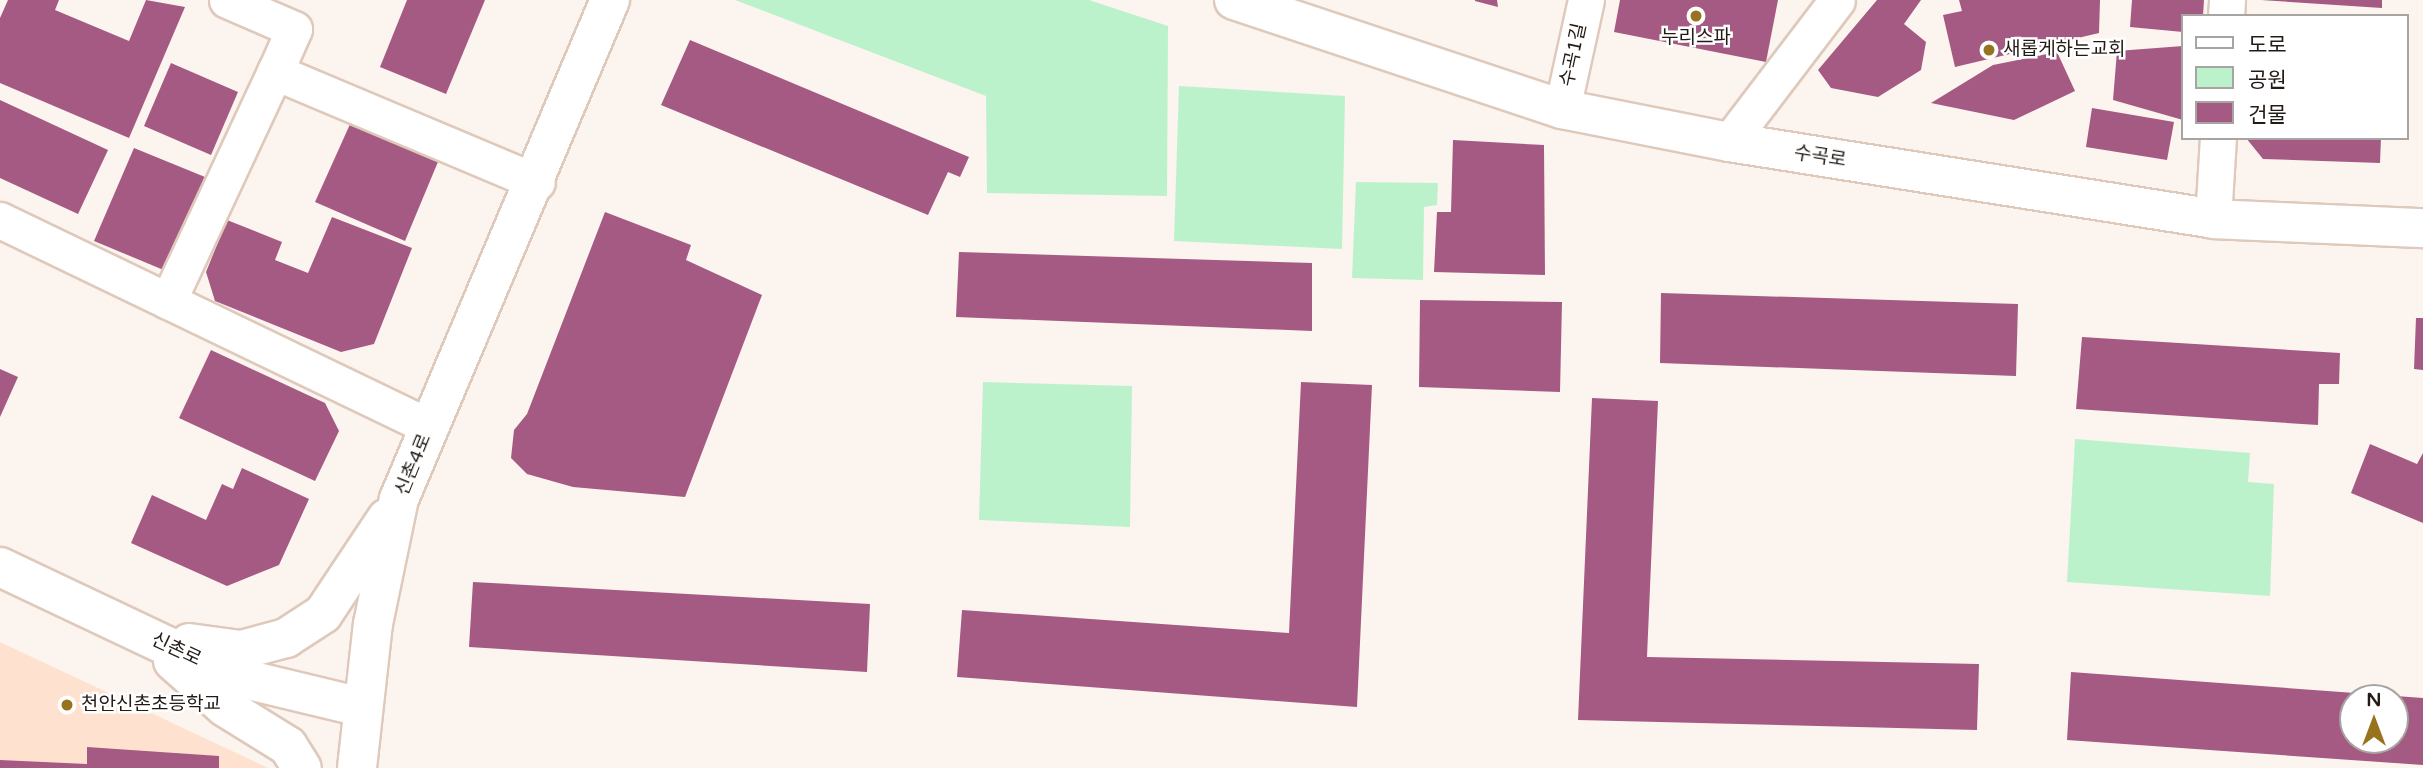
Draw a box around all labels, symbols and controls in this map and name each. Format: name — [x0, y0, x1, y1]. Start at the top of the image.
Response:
marker: 누리스파 — [1688, 8, 1704, 24]
legend — [2182, 14, 2409, 140]
street label: 수곡1길 — [1556, 21, 1592, 89]
place label: 누리스파 — [1661, 27, 1731, 49]
text: 도로 — [2248, 33, 2287, 58]
place label: 새롭게하는교회 — [2003, 39, 2125, 61]
marker: 새롭게하는교회 — [1981, 42, 1997, 58]
text: 공원 — [2248, 68, 2287, 93]
text: 건물 — [2248, 103, 2287, 128]
street label: 수곡로 — [1792, 142, 1848, 172]
street label: 신촌4로 — [391, 431, 437, 499]
street label: 신촌로 — [147, 629, 205, 671]
north arrow — [2339, 684, 2409, 754]
text: N — [2366, 689, 2382, 711]
place label: 천안신촌초등학교 — [81, 694, 221, 716]
marker: 천안신촌초등학교 — [59, 697, 75, 713]

